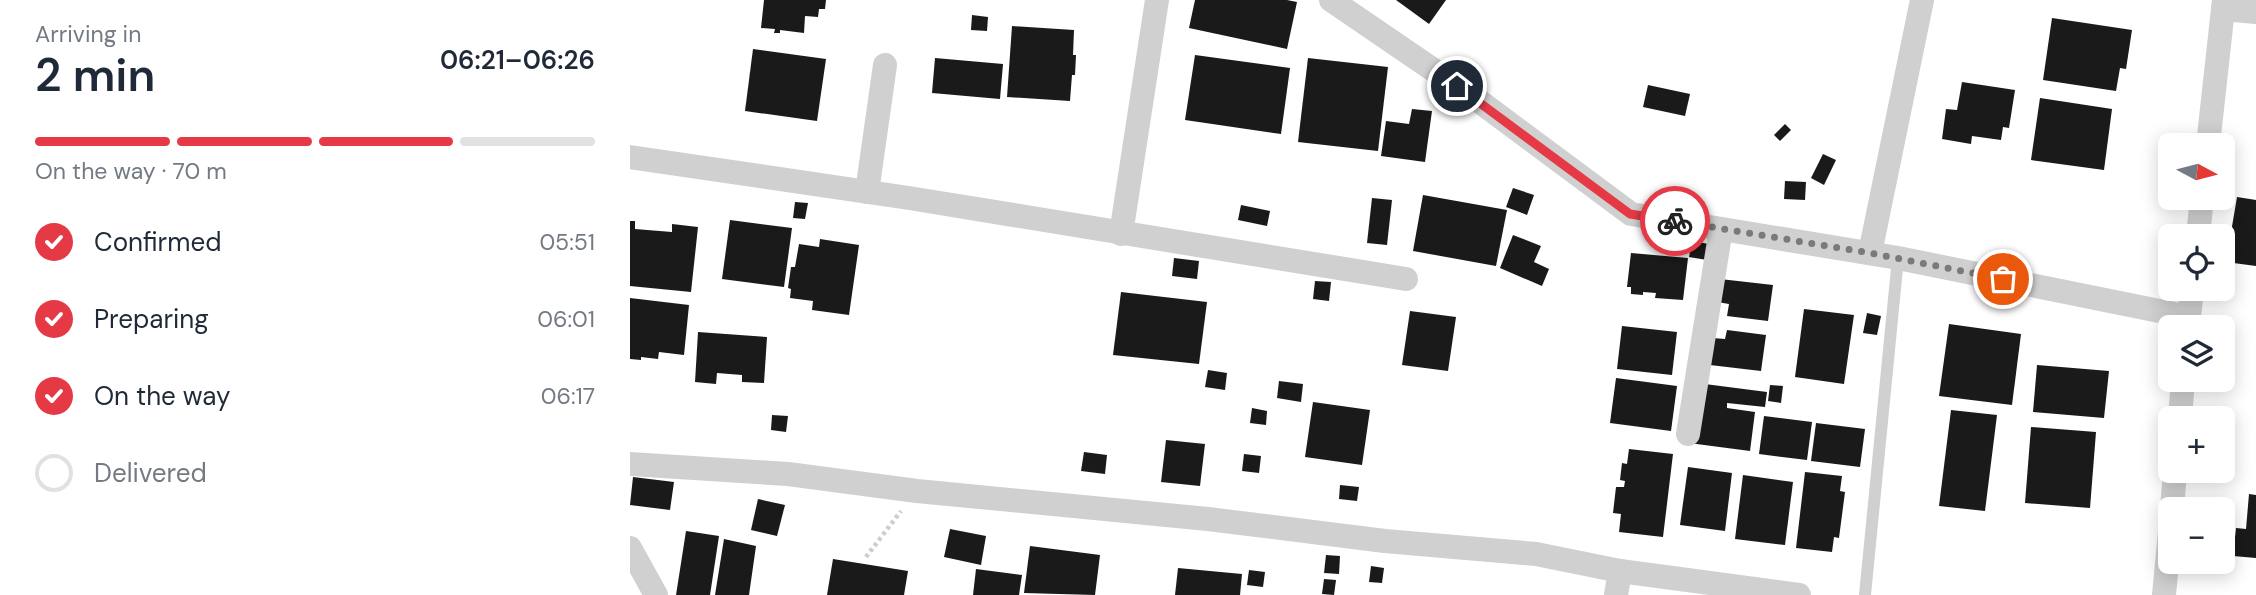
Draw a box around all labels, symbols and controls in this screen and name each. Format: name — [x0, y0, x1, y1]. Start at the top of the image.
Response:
text: Arriving in — [35, 19, 141, 49]
text: 06:21–06:26 — [440, 43, 595, 77]
text: 2 min — [35, 45, 155, 105]
pin — [1427, 56, 1487, 116]
icon: home — [1438, 67, 1476, 105]
north arrow — [2158, 133, 2235, 210]
map controls — [2158, 133, 2235, 574]
text: On the way · 70 m — [35, 156, 227, 186]
courier — [1640, 186, 1710, 256]
icon: bike — [1656, 202, 1694, 240]
icon: check — [35, 223, 73, 261]
button: locate — [2158, 224, 2235, 301]
text: Confirmed — [94, 225, 221, 259]
text: 05:51 — [539, 227, 595, 257]
pin — [1973, 249, 2033, 309]
icon: bag — [1984, 260, 2022, 298]
icon: check — [35, 300, 73, 338]
text: Preparing — [94, 302, 209, 336]
text: 06:01 — [537, 304, 595, 334]
button: layers — [2158, 315, 2235, 392]
icon: check — [35, 377, 73, 415]
text: On the way — [94, 379, 230, 413]
text: 06:17 — [541, 381, 595, 411]
button: + — [2158, 406, 2235, 483]
text: Delivered — [94, 456, 207, 490]
button: − — [2158, 497, 2235, 574]

